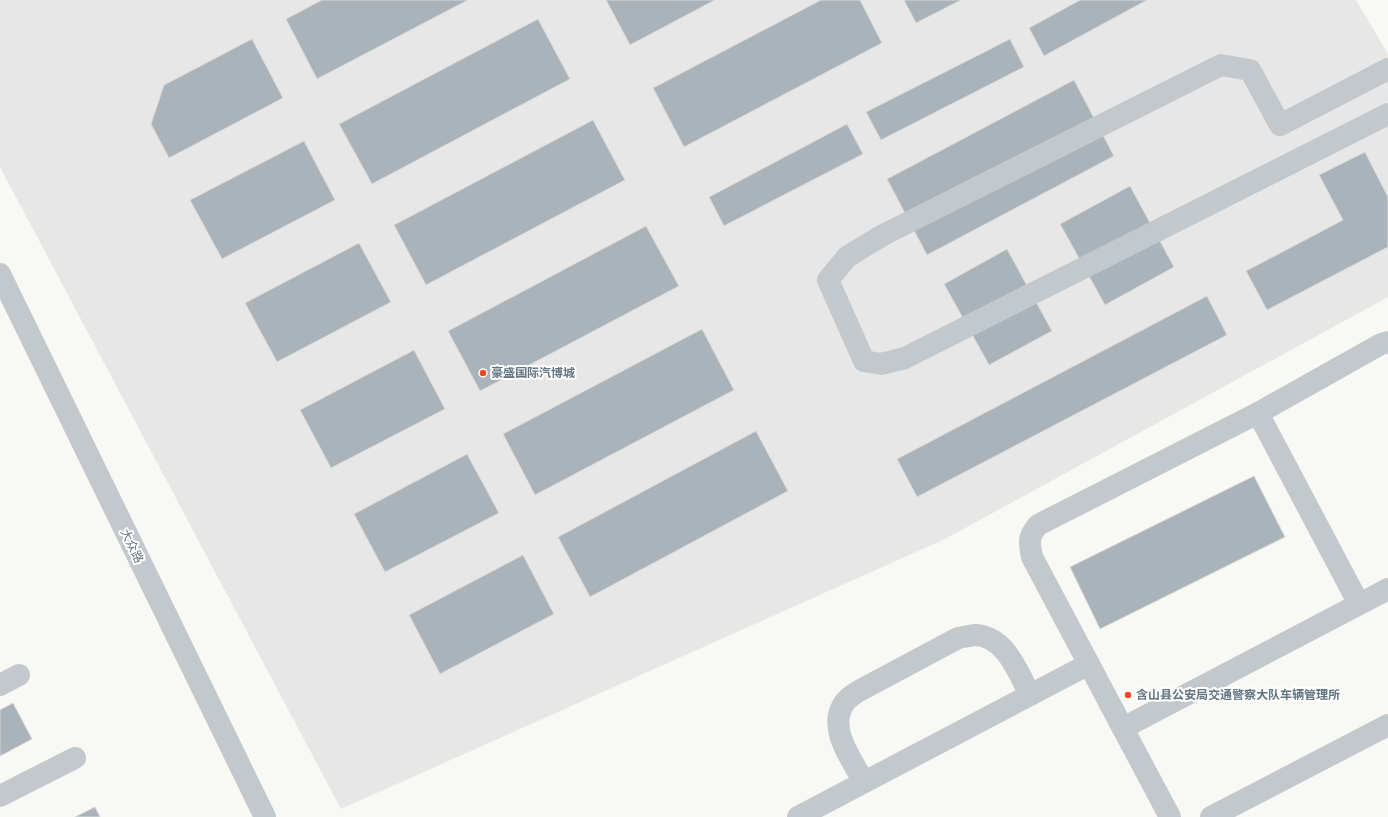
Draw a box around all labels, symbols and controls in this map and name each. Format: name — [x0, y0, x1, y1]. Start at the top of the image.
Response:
place label: 豪盛国际汽博城 — [491, 366, 575, 380]
marker: 豪盛国际汽博城 — [478, 368, 488, 378]
street label: 大众路 — [118, 527, 146, 565]
place label: 含山县公安局交通警察大队车辆管理所 — [1136, 688, 1340, 702]
marker: 含山县公安局交通警察大队车辆管理所 — [1123, 690, 1133, 700]

